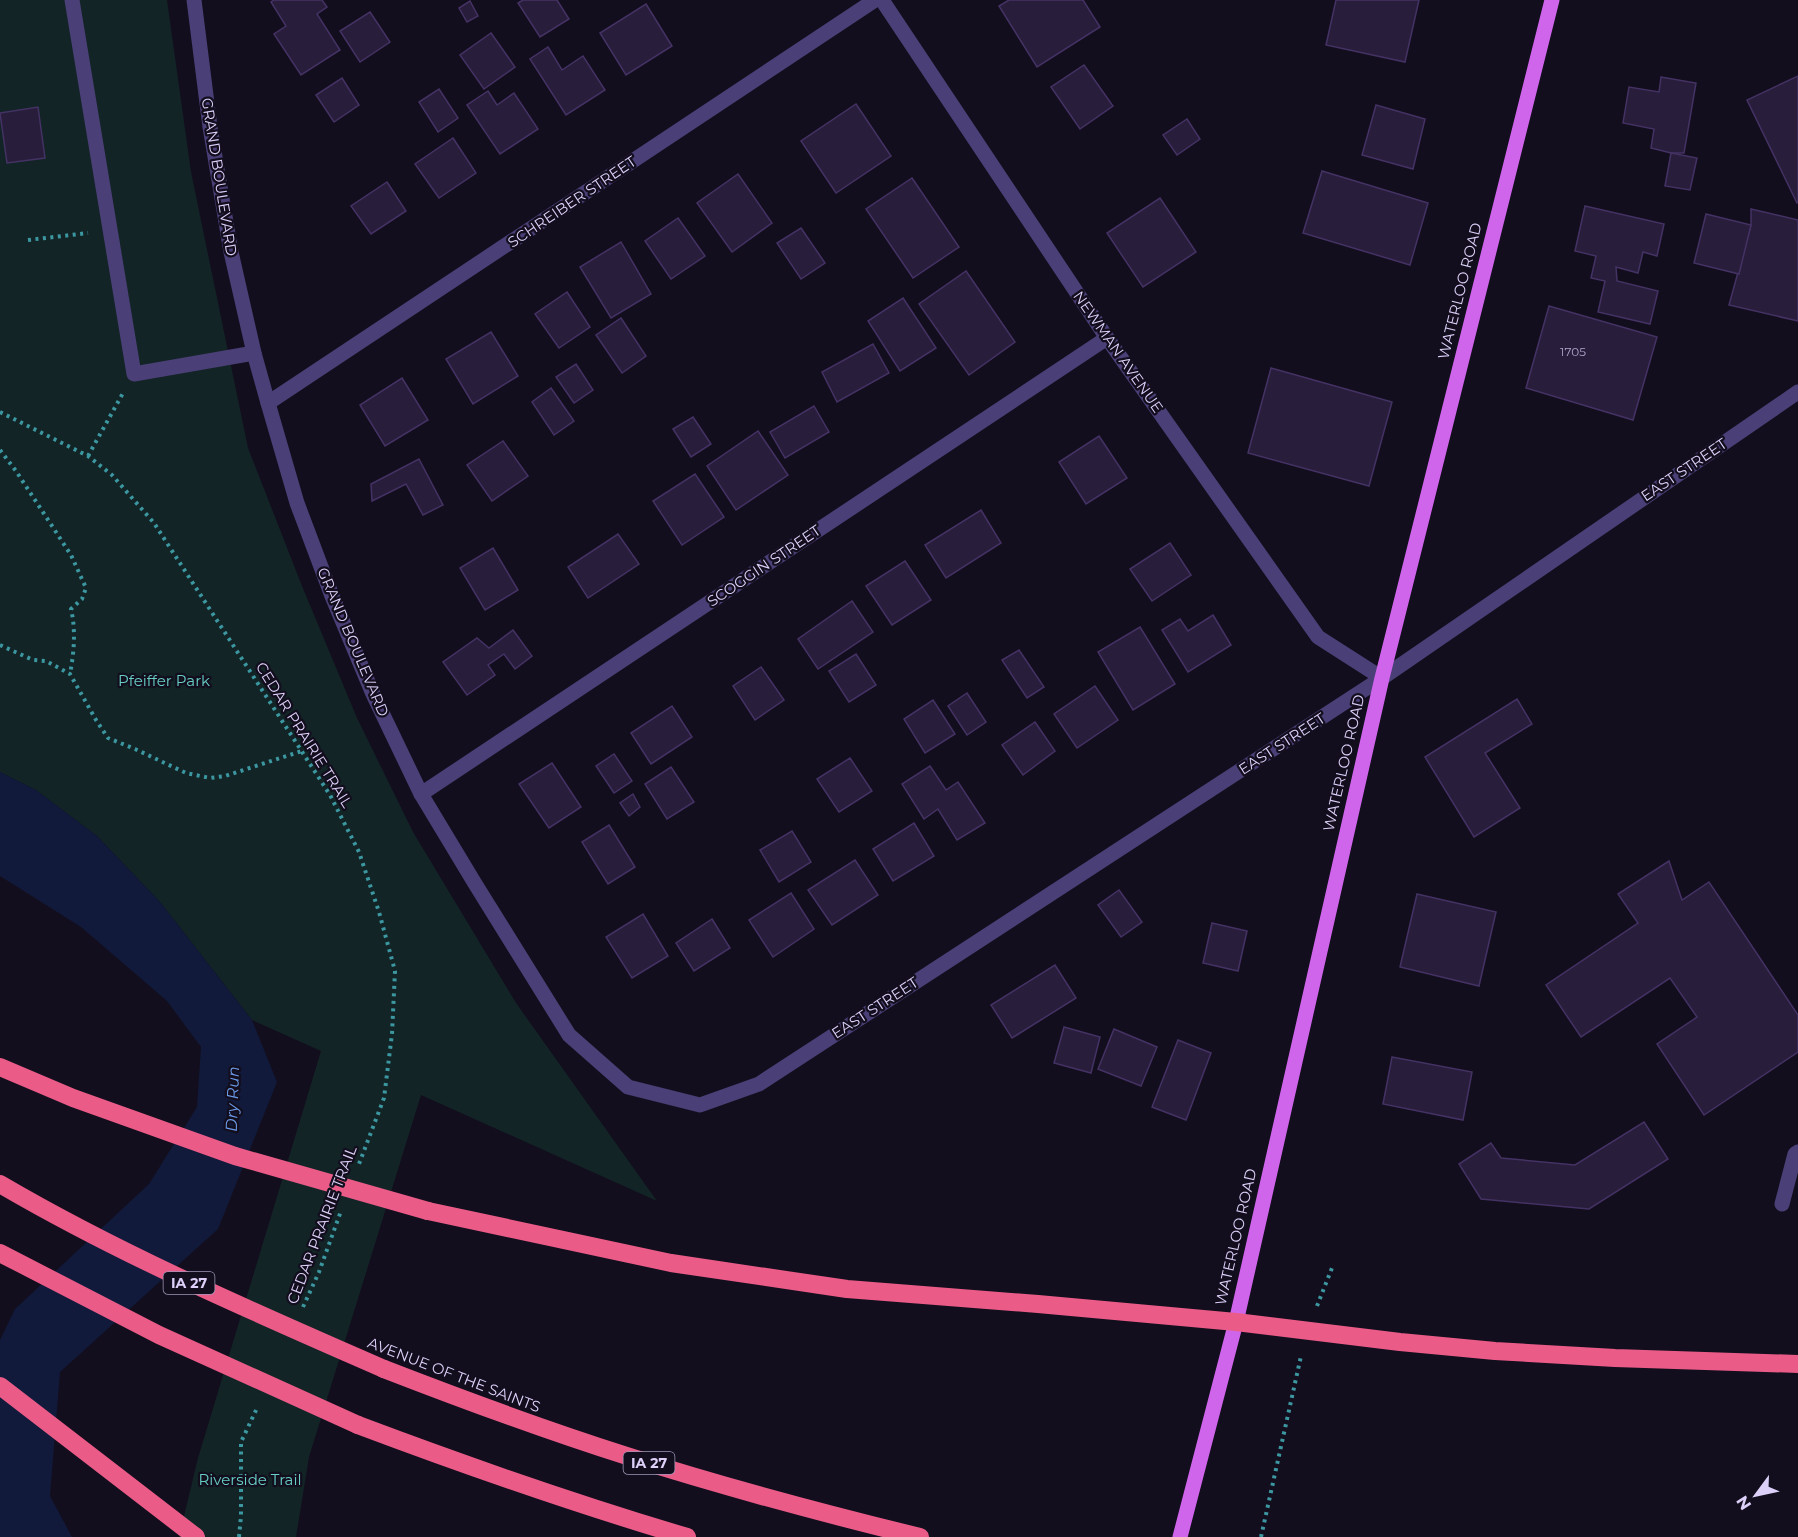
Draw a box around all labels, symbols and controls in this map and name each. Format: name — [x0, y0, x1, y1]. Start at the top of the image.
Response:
street label: GRAND BOULEVARD — [198, 96, 241, 257]
street label: SCHREIBER STREET — [504, 151, 640, 252]
street label: WATERLOO ROAD — [1433, 221, 1486, 361]
street label: NEWMAN AVENUE — [1069, 287, 1168, 416]
house number: 1705 — [1560, 344, 1586, 359]
street label: EAST STREET — [1637, 434, 1731, 505]
street label: SCOGGIN STREET — [703, 520, 824, 611]
street label: GRAND BOULEVARD — [313, 564, 393, 719]
street label: CEDAR PRAIRIE TRAIL — [252, 658, 357, 811]
park label: Pfeiffer Park — [118, 671, 210, 690]
street label: WATERLOO ROAD — [1319, 693, 1369, 833]
street label: EAST STREET — [1235, 708, 1329, 779]
street label: EAST STREET — [828, 972, 922, 1043]
water label: Dry Run — [222, 1066, 243, 1132]
street label: CEDAR PRAIRIE TRAIL — [283, 1143, 361, 1307]
street label: WATERLOO ROAD — [1211, 1167, 1261, 1307]
road number: IA 27 — [164, 1272, 214, 1294]
street label: AVENUE OF THE SAINTS — [365, 1333, 543, 1416]
road number: IA 27 — [624, 1452, 674, 1474]
north arrow — [1726, 1465, 1786, 1525]
park label: Riverside Trail — [198, 1470, 302, 1489]
text: N — [1732, 1492, 1755, 1513]

